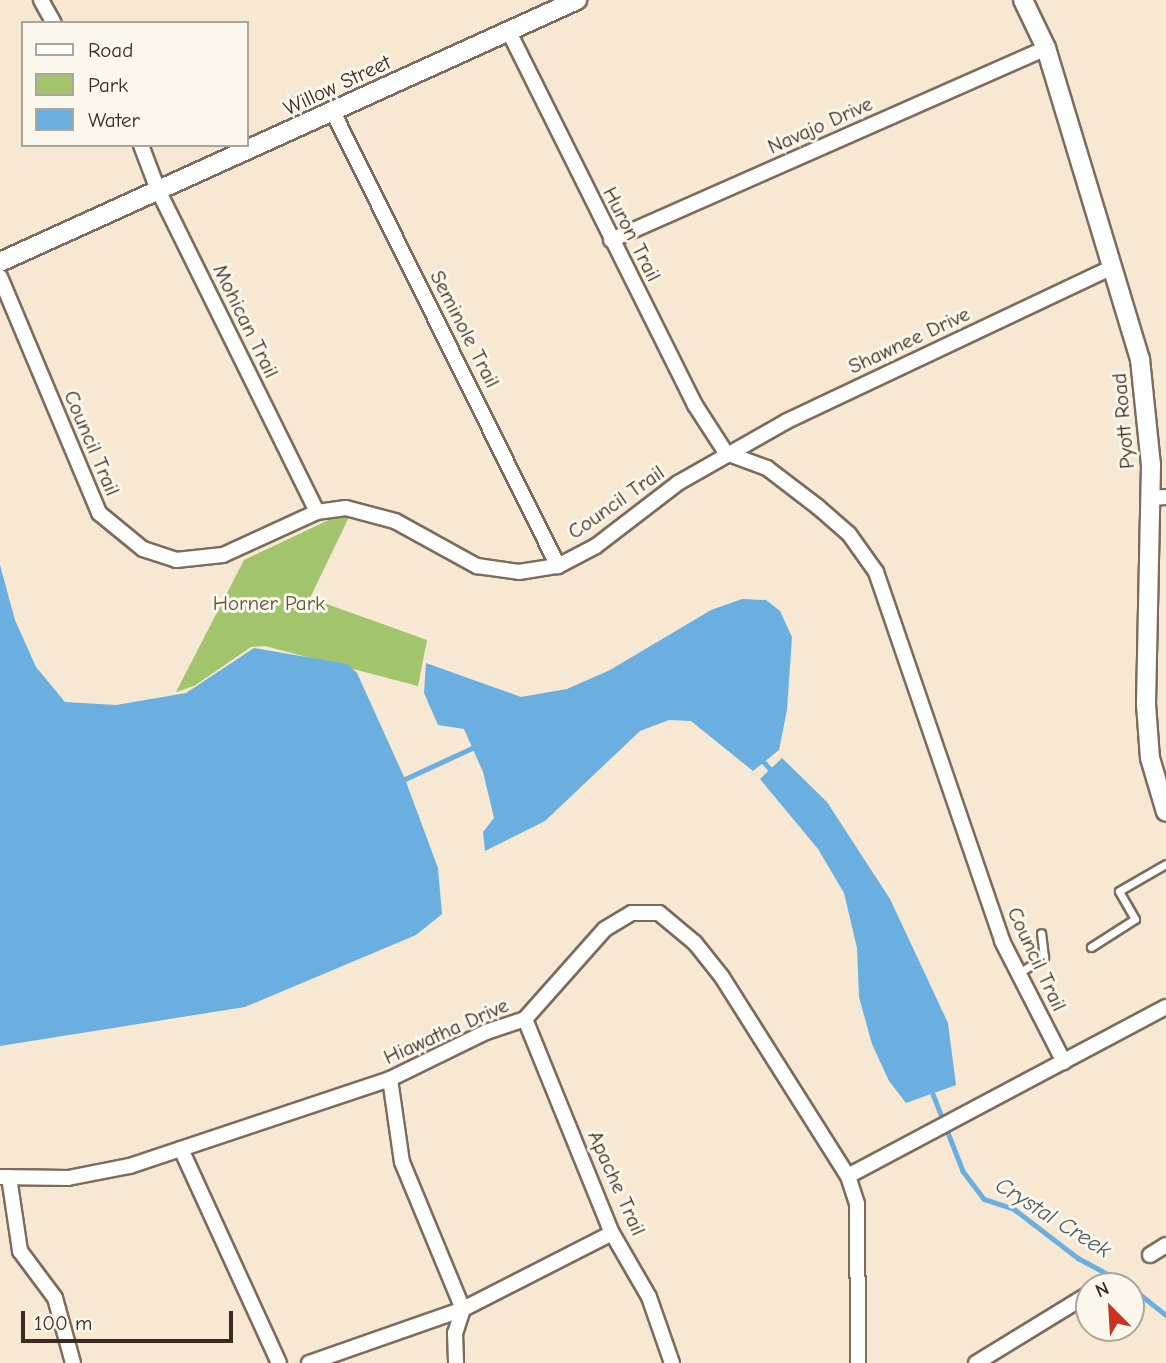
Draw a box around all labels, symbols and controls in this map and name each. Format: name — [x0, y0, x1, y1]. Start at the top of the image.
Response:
legend — [21, 21, 248, 147]
text: Road — [88, 38, 133, 62]
street label: Willow Street — [279, 49, 395, 121]
text: Park — [88, 73, 128, 97]
street label: Navajo Drive — [764, 91, 876, 159]
text: Water — [88, 108, 140, 132]
street label: Huron Trail — [597, 183, 667, 285]
street label: Mohican Trail — [208, 260, 284, 382]
street label: Seminole Trail — [425, 266, 505, 392]
street label: Shawnee Drive — [844, 301, 974, 379]
street label: Pyott Road — [1106, 372, 1140, 470]
street label: Council Trail — [59, 387, 125, 499]
street label: Council Trail — [563, 460, 669, 544]
park label: Horner Park — [213, 590, 325, 616]
street label: Council Trail — [1002, 903, 1072, 1015]
street label: Hiawatha Drive — [380, 992, 512, 1070]
street label: Apache Trail — [583, 1127, 651, 1239]
water label: Crystal Creek — [990, 1172, 1116, 1264]
north arrow — [1075, 1272, 1145, 1342]
text: N — [1092, 1277, 1112, 1302]
scale bar — [24, 1296, 236, 1340]
text: 100 m — [34, 1311, 92, 1335]

